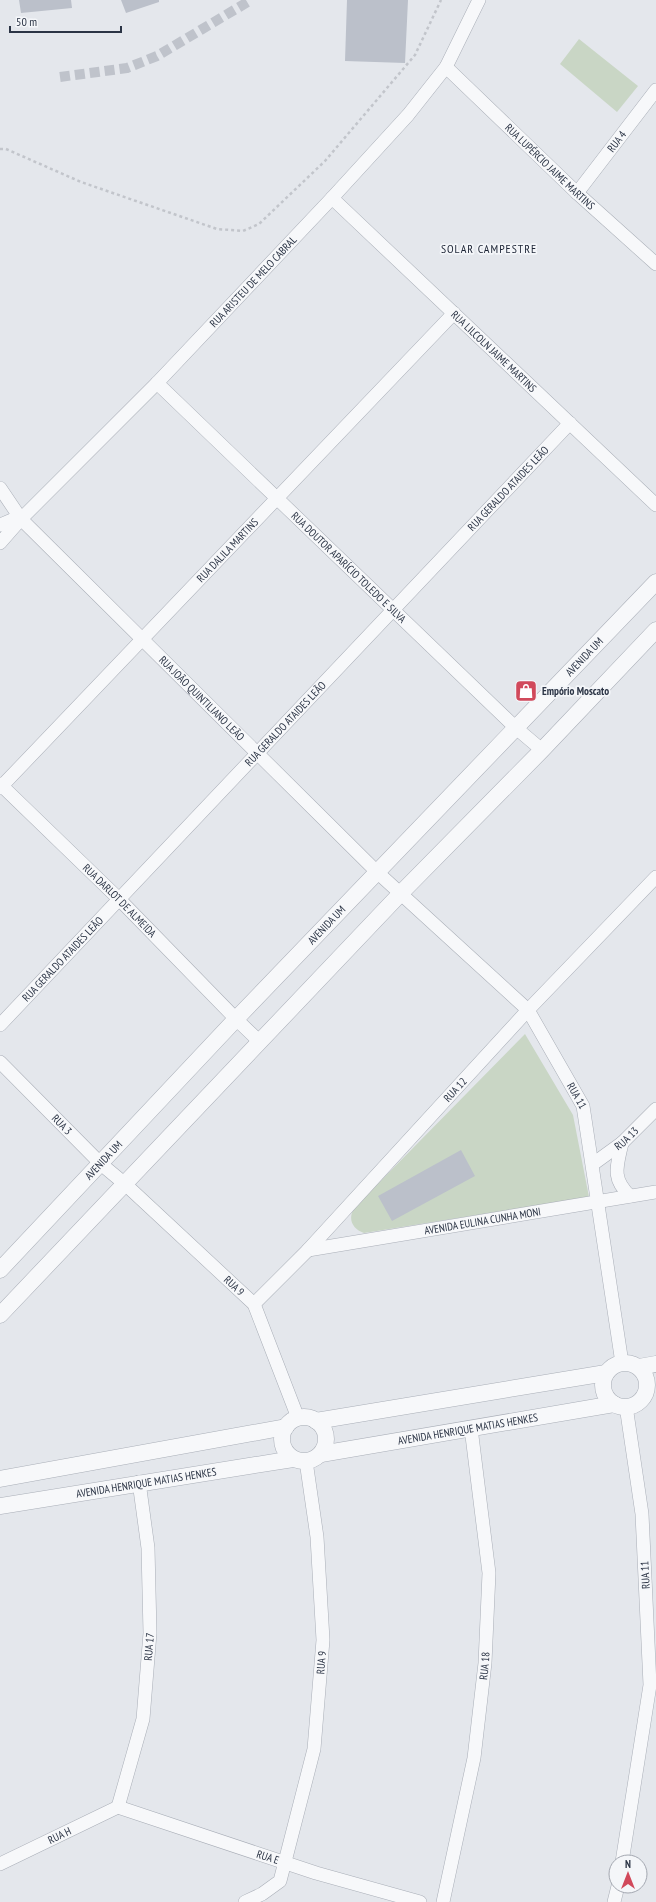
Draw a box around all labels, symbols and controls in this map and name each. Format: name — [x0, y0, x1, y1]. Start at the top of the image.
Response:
scale bar — [10, 8, 121, 34]
text: 50 m — [16, 14, 37, 29]
street label: RUA LUPÉRCIO JAIME MARTINS — [502, 121, 598, 213]
street label: RUA 4 — [604, 128, 629, 155]
street label: RUA ARISTEU DE MELO CABRAL — [207, 233, 300, 330]
district label: SOLAR CAMPESTRE — [441, 241, 537, 256]
street label: RUA LILCOLN JAIME MARTINS — [448, 308, 540, 395]
street label: RUA GERALDO ATAIDES LEÃO — [465, 443, 552, 534]
street label: RUA DOUTOR APARÍCIO TOLEDO E SILVA — [288, 509, 410, 626]
street label: RUA DALILA MARTINS — [194, 515, 261, 585]
street label: AVENIDA UM — [562, 634, 606, 679]
street label: RUA JOÃO QUINTILIANO LEÃO — [156, 653, 247, 744]
street label: RUA GERALDO ATAIDES LEÃO — [242, 678, 329, 769]
shop icon: Empório Moscato — [513, 678, 539, 704]
place label: Empório Moscato — [542, 684, 609, 698]
street label: RUA DARLOT DE ALMEIDA — [80, 861, 160, 941]
street label: AVENIDA UM — [305, 903, 348, 947]
street label: RUA GERALDO ATAIDES LEÃO — [19, 914, 106, 1004]
street label: RUA 12 — [440, 1074, 470, 1105]
street label: RUA 11 — [564, 1080, 590, 1111]
street label: RUA 3 — [49, 1111, 75, 1138]
street label: RUA 13 — [612, 1124, 641, 1153]
street label: AVENIDA UM — [82, 1137, 125, 1182]
street label: AVENIDA EULINA CUNHA MONI — [423, 1204, 542, 1238]
street label: RUA 9 — [221, 1273, 248, 1299]
street label: AVENIDA HENRIQUE MATIAS HENKES — [397, 1410, 539, 1448]
street label: AVENIDA HENRIQUE MATIAS HENKES — [75, 1464, 218, 1501]
street label: RUA 11 — [637, 1561, 653, 1589]
street label: RUA 17 — [141, 1632, 157, 1661]
street label: RUA 9 — [313, 1650, 329, 1675]
street label: RUA 18 — [476, 1652, 492, 1681]
street label: RUA H — [46, 1824, 73, 1847]
street label: RUA E — [255, 1847, 281, 1867]
north arrow — [608, 1854, 648, 1894]
text: N — [625, 1857, 631, 1871]

